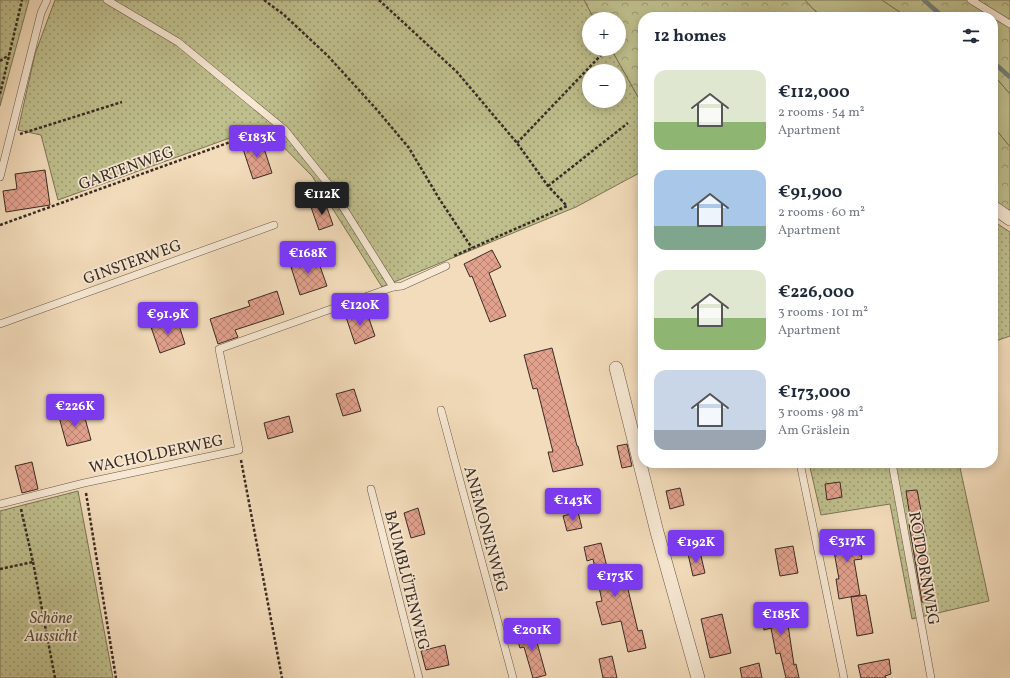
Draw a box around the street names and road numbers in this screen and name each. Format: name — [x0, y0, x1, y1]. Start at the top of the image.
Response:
street label: GARTENWEG — [76, 141, 177, 196]
street label: GINSTERWEG — [80, 235, 185, 291]
street label: WACHOLDERWEG — [87, 430, 226, 480]
street label: ANEMONENWEG — [458, 464, 513, 595]
street label: BAUMBLÜTENWEG — [378, 508, 434, 653]
street label: ROTDORNWEG — [902, 510, 944, 627]

